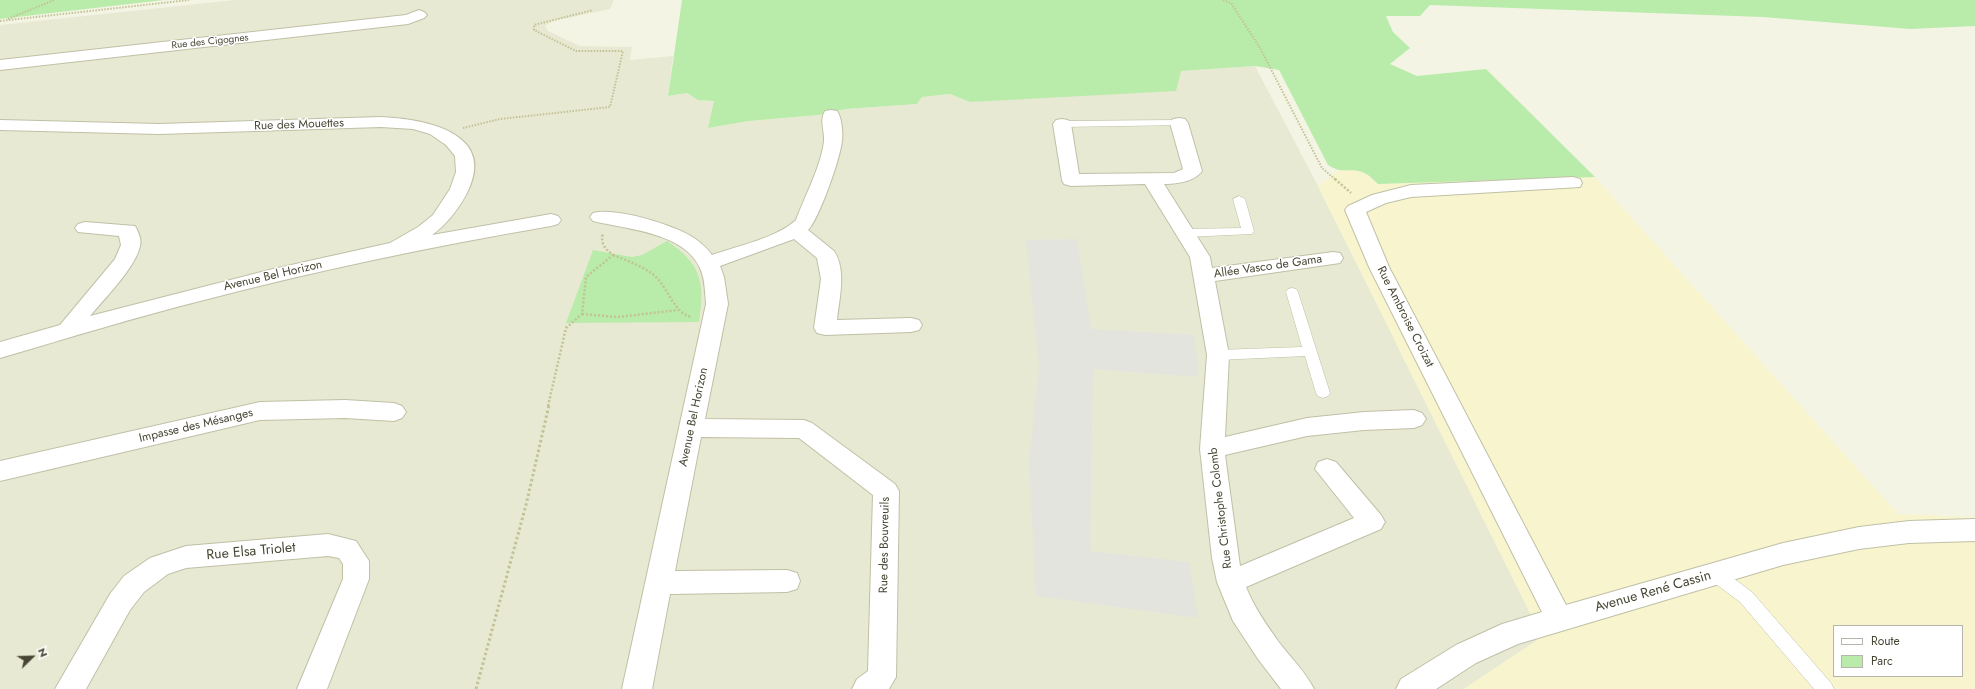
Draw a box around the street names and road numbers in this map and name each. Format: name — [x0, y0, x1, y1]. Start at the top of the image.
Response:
street label: Rue des Cigognes — [171, 32, 249, 52]
street label: Rue des Mouettes — [254, 116, 344, 134]
street label: Allée Vasco de Gama — [1213, 252, 1323, 282]
street label: Avenue Bel Horizon — [222, 258, 324, 294]
street label: Rue Ambroise Croizat — [1373, 264, 1437, 370]
street label: Avenue Bel Horizon — [676, 366, 712, 468]
street label: Impasse des Mésanges — [138, 406, 254, 446]
street label: Rue Christophe Colomb — [1206, 447, 1236, 569]
street label: Rue des Bouvreuils — [877, 497, 893, 593]
street label: Rue Elsa Triolet — [206, 540, 296, 564]
street label: Avenue René Cassin — [1593, 567, 1713, 617]

